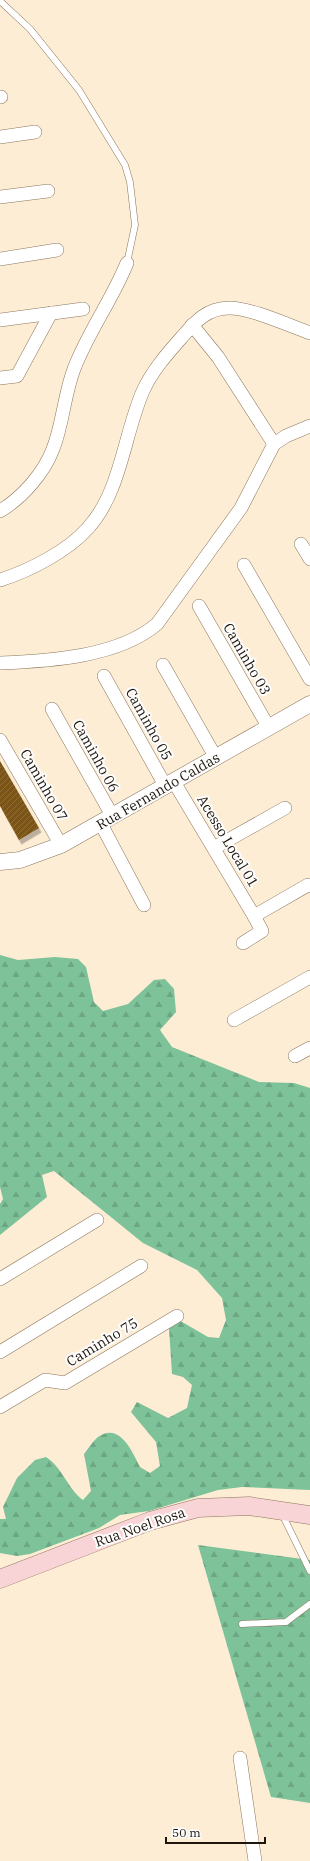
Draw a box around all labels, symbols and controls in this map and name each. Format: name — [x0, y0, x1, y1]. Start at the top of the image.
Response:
street label: Caminho 03 — [219, 620, 275, 698]
street label: Caminho 05 — [122, 685, 176, 763]
street label: Caminho 06 — [69, 717, 123, 795]
street label: Caminho 07 — [16, 746, 72, 824]
street label: Rua Fernando Caldas — [93, 748, 223, 834]
street label: Acesso Local 01 — [193, 792, 263, 890]
street label: Caminho 75 — [63, 1314, 141, 1370]
street label: Rua Noel Rosa — [92, 1503, 188, 1551]
scale bar — [166, 1819, 265, 1845]
text: 50 m — [172, 1825, 201, 1840]

